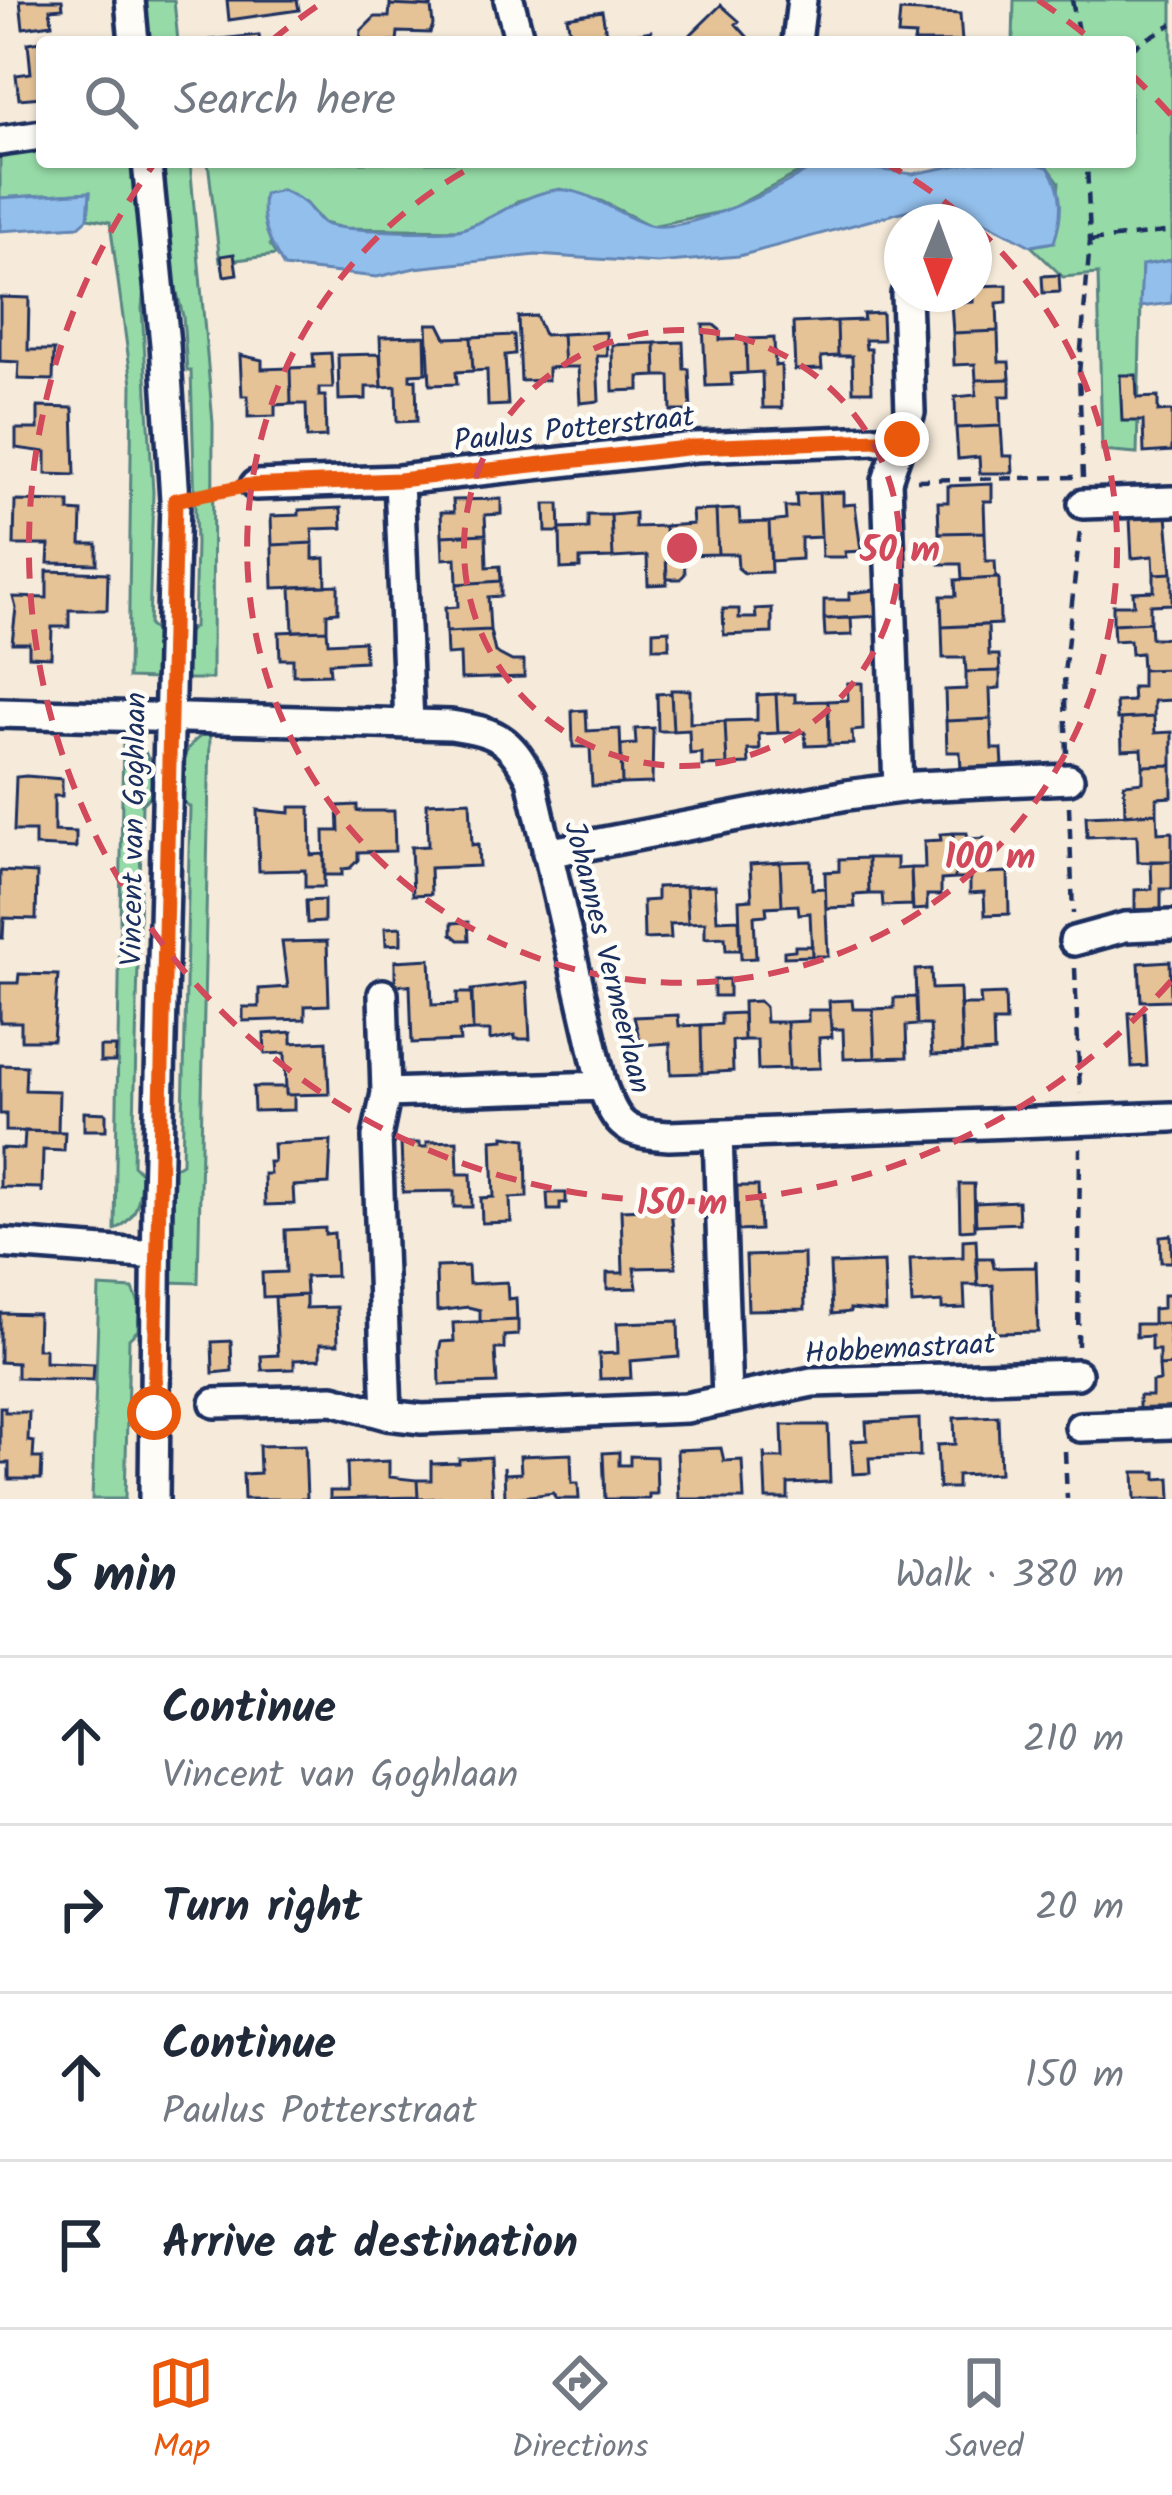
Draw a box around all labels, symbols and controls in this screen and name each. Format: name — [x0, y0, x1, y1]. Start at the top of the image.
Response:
search box — [36, 36, 1136, 168]
text: Search here — [174, 66, 396, 138]
icon: search — [78, 69, 144, 135]
north arrow — [884, 204, 992, 312]
street label: Paulus Potterstraat — [451, 393, 697, 467]
route end — [875, 412, 929, 466]
text: 50 m — [859, 523, 940, 580]
centre of rings — [661, 527, 703, 569]
street label: Vincent van Goghlaan — [109, 692, 161, 966]
street label: Johannes Vermeerlaan — [549, 816, 663, 1099]
text: 100 m — [944, 830, 1036, 887]
text: 150 m — [637, 1176, 727, 1233]
street label: Hobbemastraat — [804, 1321, 997, 1379]
route start — [127, 1386, 181, 1440]
text: 5 min — [48, 1537, 177, 1618]
text: Walk · 380 m — [895, 1546, 1124, 1608]
text: Continue — [162, 1674, 336, 1746]
icon: ahead — [48, 1708, 114, 1774]
text: 210 m — [1023, 1710, 1124, 1772]
text: Vincent van Goghlaan — [162, 1746, 518, 1808]
text: Turn right — [162, 1873, 362, 1945]
icon: right — [48, 1876, 114, 1942]
text: 20 m — [1035, 1878, 1124, 1940]
text: Continue — [162, 2010, 336, 2082]
icon: ahead — [48, 2044, 114, 2110]
text: 150 m — [1025, 2046, 1124, 2108]
text: Paulus Potterstraat — [162, 2082, 477, 2144]
text: Arrive at destination — [162, 2209, 578, 2281]
icon: arrive — [48, 2212, 114, 2278]
tab: Map — [148, 2350, 214, 2475]
tab: Directions — [511, 2350, 648, 2475]
tab: Saved — [945, 2350, 1024, 2475]

